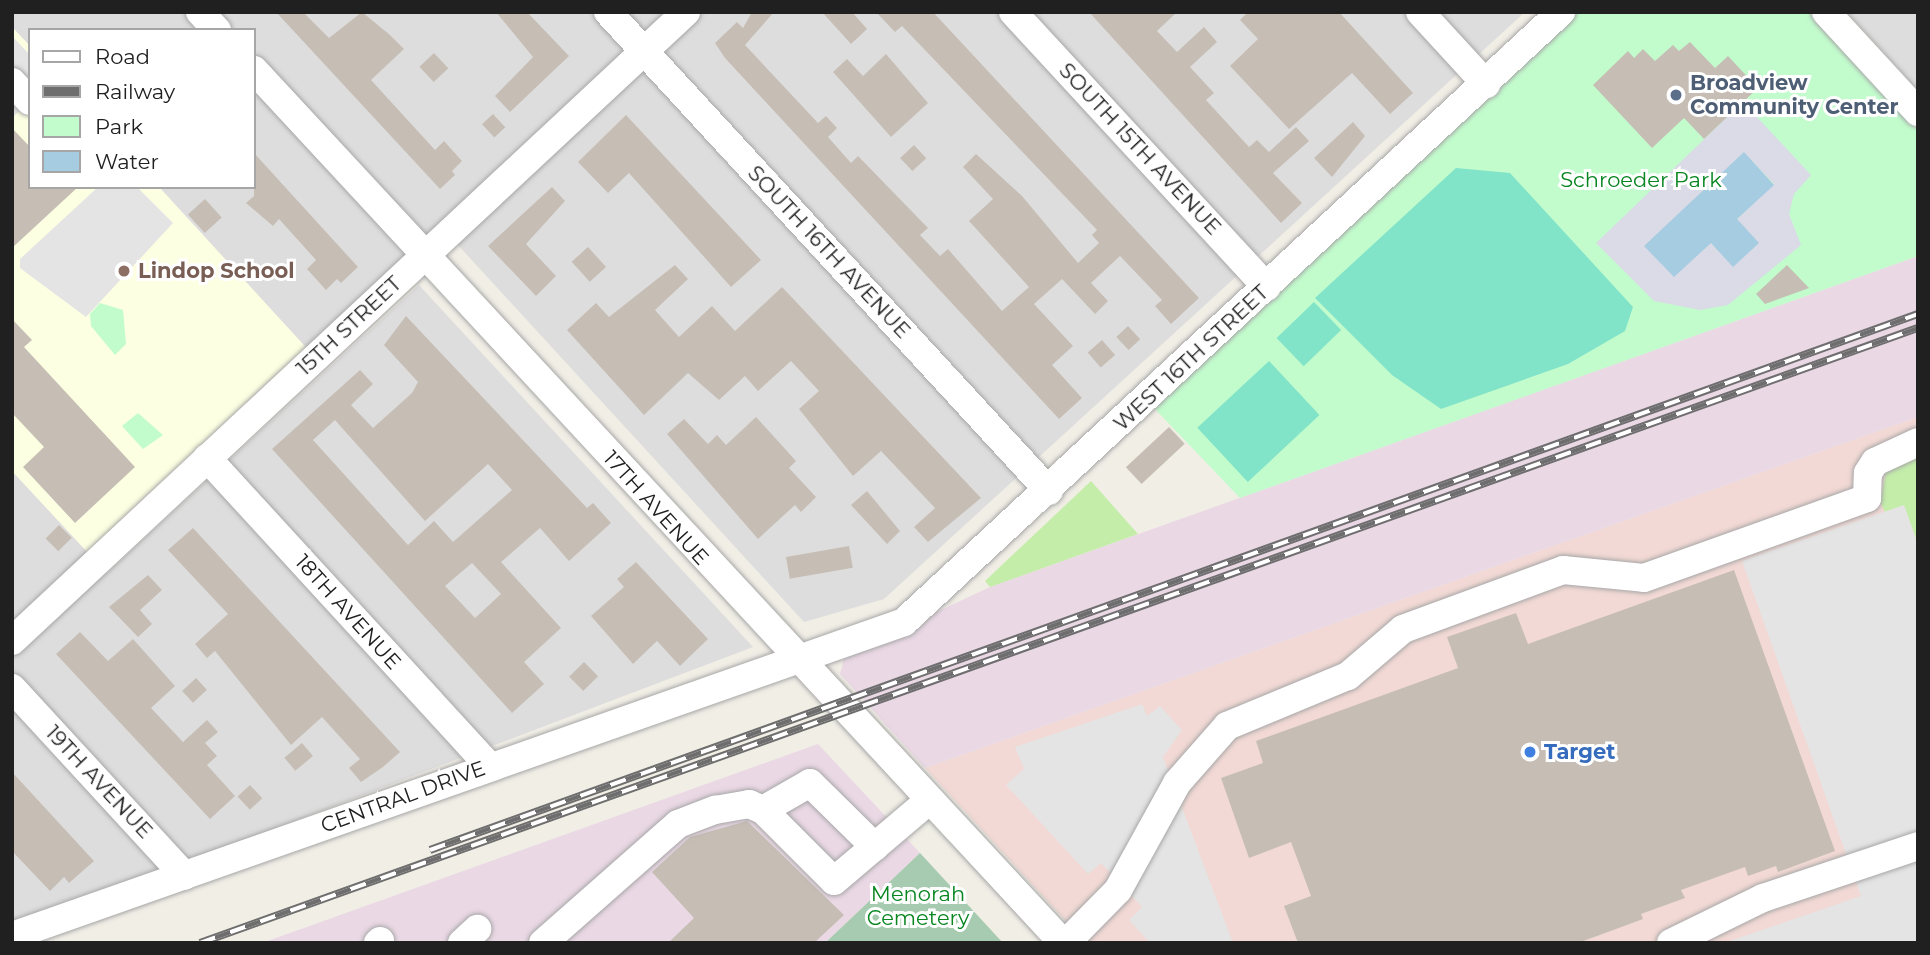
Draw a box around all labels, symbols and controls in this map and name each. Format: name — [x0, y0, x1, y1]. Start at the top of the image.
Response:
legend — [28, 28, 256, 189]
text: Road — [95, 44, 150, 69]
street label: SOUTH 15TH AVENUE — [1054, 58, 1226, 240]
place label: Broadview Community Center — [1690, 70, 1899, 120]
text: Railway — [95, 79, 175, 104]
marker: Broadview Community Center — [1668, 87, 1684, 103]
text: Park — [95, 114, 143, 139]
text: Water — [95, 149, 159, 174]
street label: SOUTH 16TH AVENUE — [742, 160, 916, 344]
park label: Schroeder Park — [1560, 167, 1722, 193]
place label: Lindop School — [138, 258, 294, 284]
marker: Lindop School — [116, 263, 132, 279]
street label: 15TH STREET — [291, 271, 407, 381]
street label: WEST 16TH STREET — [1108, 280, 1274, 436]
street label: 17TH AVENUE — [598, 446, 714, 570]
street label: 18TH AVENUE — [290, 549, 406, 675]
street label: 19TH AVENUE — [40, 720, 158, 844]
place label: Target — [1544, 739, 1615, 765]
marker: Target — [1522, 744, 1538, 760]
street label: CENTRAL DRIVE — [317, 756, 489, 838]
park label: Menorah Cemetery — [867, 881, 969, 931]

